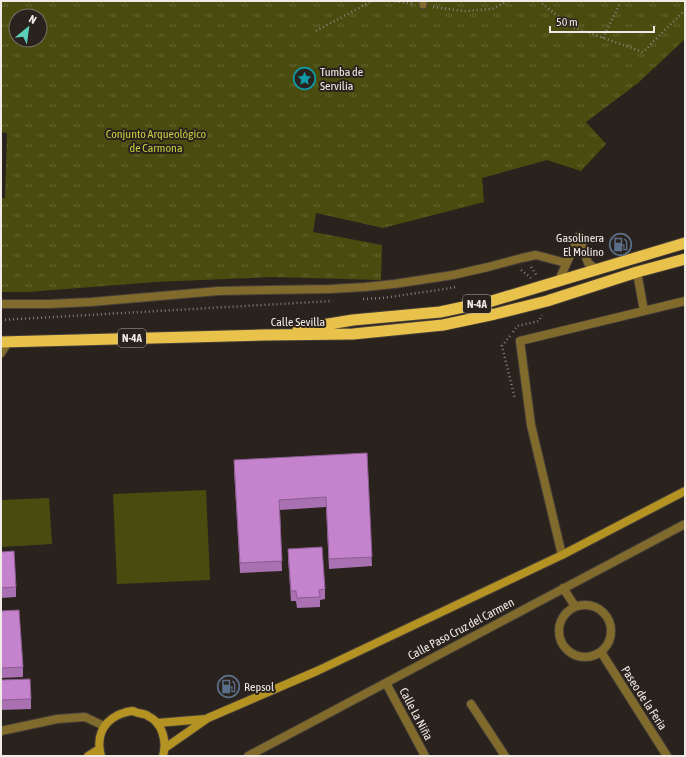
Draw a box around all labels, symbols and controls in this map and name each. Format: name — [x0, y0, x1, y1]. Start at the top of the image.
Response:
north arrow — [8, 8, 48, 48]
scale bar — [550, 8, 654, 34]
text: N — [27, 12, 39, 26]
text: 50 m — [556, 15, 578, 29]
place label: Tumba de Servilia — [320, 65, 363, 93]
place icon: Tumba de Servilia — [291, 66, 317, 92]
park label: Conjunto Arqueológico de Carmona — [106, 127, 207, 155]
place label: Gasolinera El Molino — [556, 231, 604, 259]
fuel station icon: Gasolinera El Molino — [607, 232, 633, 258]
road number: N-4A — [463, 295, 491, 313]
street label: Calle Sevilla — [271, 315, 325, 329]
road number: N-4A — [118, 329, 146, 347]
street label: Calle Paso Cruz del Carmen — [406, 595, 516, 663]
street label: Paseo de la Feria — [618, 663, 670, 733]
fuel station icon: Repsol — [215, 674, 241, 700]
place label: Repsol — [244, 680, 275, 694]
street label: Calle La Niña — [396, 685, 436, 743]

